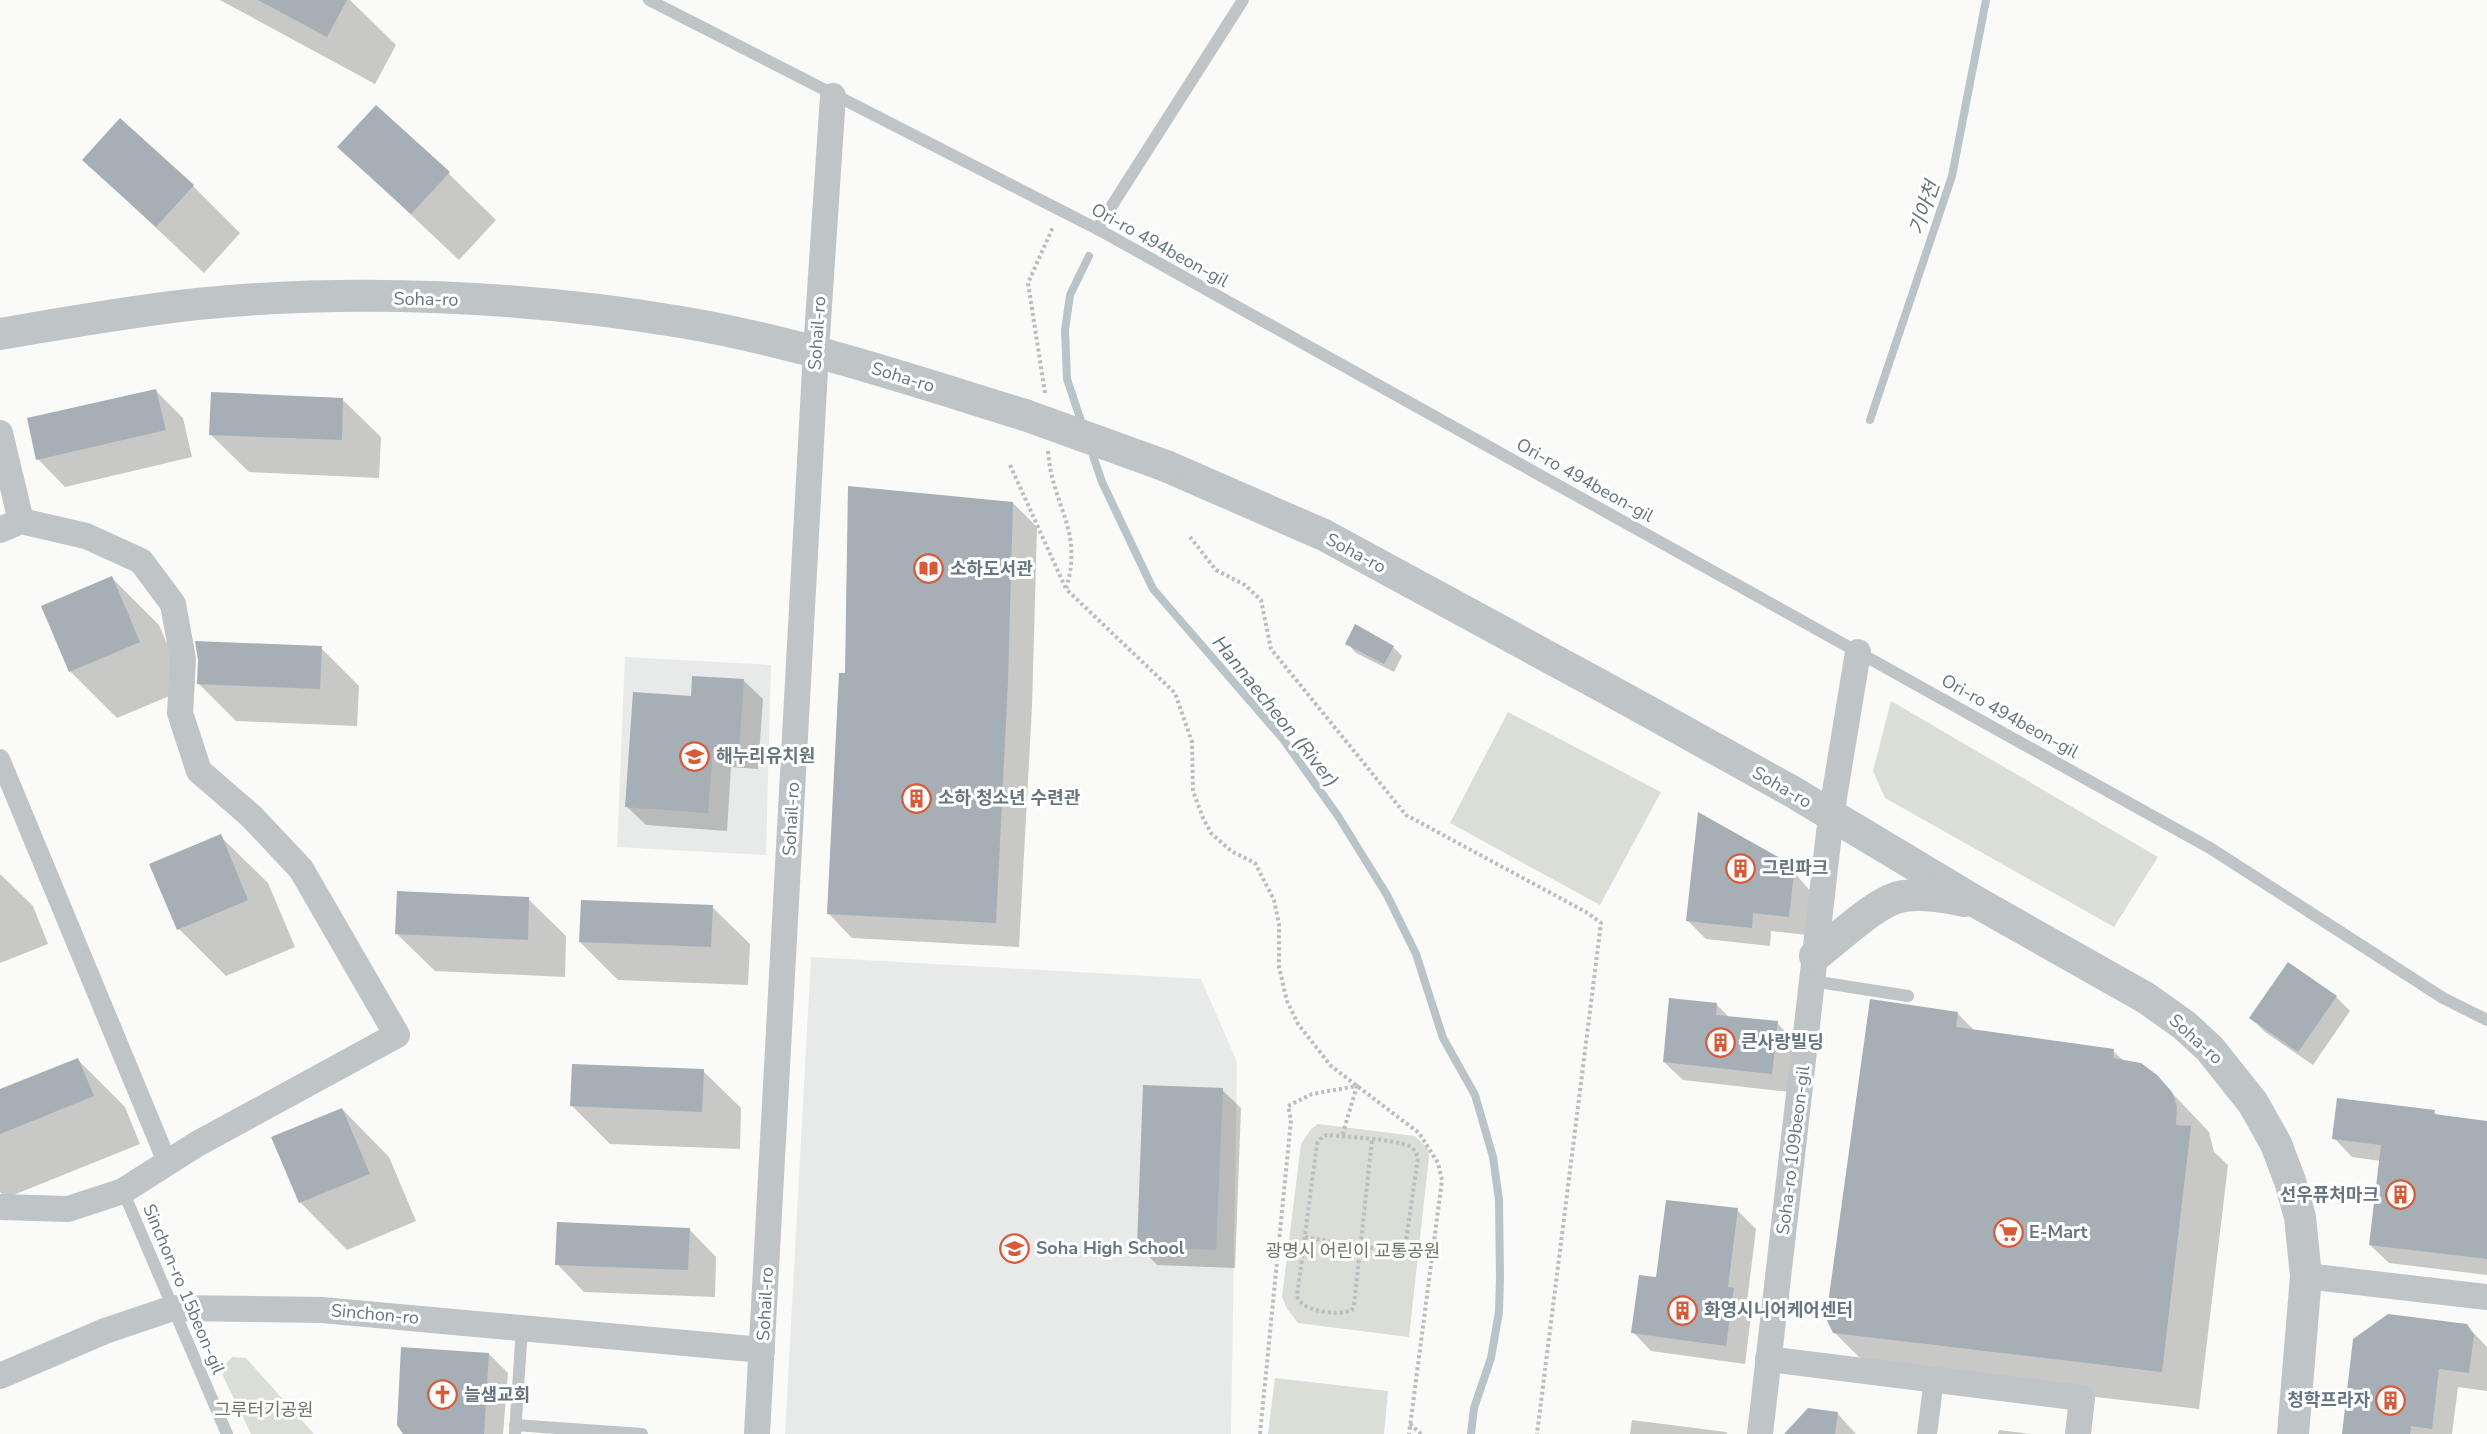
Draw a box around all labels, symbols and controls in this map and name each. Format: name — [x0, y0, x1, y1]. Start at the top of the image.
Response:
water label: 기아천 — [1903, 175, 1947, 239]
street label: Ori-ro 494beon-gil — [1087, 197, 1234, 293]
street label: Soha-ro — [393, 286, 459, 312]
street label: Sohail-ro — [802, 295, 832, 371]
street label: Soha-ro — [869, 356, 937, 398]
street label: Ori-ro 494beon-gil — [1512, 432, 1659, 528]
street label: Soha-ro — [1322, 527, 1390, 579]
library icon: 소하도서관 — [913, 553, 945, 585]
place label: 소하도서관 — [950, 557, 1033, 581]
water label: Hannaecheon (River) — [1206, 630, 1345, 793]
street label: Ori-ro 494beon-gil — [1937, 668, 2084, 764]
school or university icon: 해누리유치원 — [679, 740, 711, 772]
place label: 해누리유치원 — [716, 744, 815, 768]
street label: Soha-ro — [1748, 760, 1816, 814]
street label: Sohail-ro — [777, 781, 805, 857]
building icon: 소하 청소년 수련관 — [901, 782, 933, 814]
place label: 소하 청소년 수련관 — [938, 786, 1081, 810]
building icon: 그린파크 — [1725, 852, 1757, 884]
place label: 그린파크 — [1762, 856, 1828, 880]
street label: Soha-ro — [2164, 1008, 2228, 1070]
building icon: 큰사랑빌딩 — [1704, 1026, 1736, 1058]
place label: 큰사랑빌딩 — [1741, 1030, 1824, 1054]
street label: Soha-ro 109beon-gil — [1771, 1063, 1815, 1236]
building icon: 선우퓨처마크 — [2384, 1179, 2416, 1211]
place label: 선우퓨처마크 — [2280, 1183, 2379, 1207]
street label: Sinchon-ro 15beon-gil — [137, 1200, 231, 1378]
supermarket icon: E-Mart — [1992, 1216, 2024, 1248]
place label: E-Mart — [2029, 1220, 2088, 1244]
school or university icon: Soha High School — [999, 1232, 1031, 1264]
place label: Soha High School — [1036, 1236, 1185, 1260]
park label: 광명시 어린이 교통공원 — [1266, 1239, 1440, 1263]
street label: Sohail-ro — [751, 1266, 779, 1342]
building icon: 화영시니어케어센터 — [1667, 1294, 1699, 1326]
street label: Sinchon-ro — [330, 1298, 420, 1330]
place label: 화영시니어케어센터 — [1704, 1298, 1853, 1322]
church icon: 늘샘교회 — [427, 1379, 459, 1411]
place label: 늘샘교회 — [464, 1383, 530, 1407]
building icon: 청학프라자 — [2375, 1384, 2407, 1416]
place label: 청학프라자 — [2287, 1388, 2370, 1412]
park label: 그루터기공원 — [214, 1398, 314, 1422]

